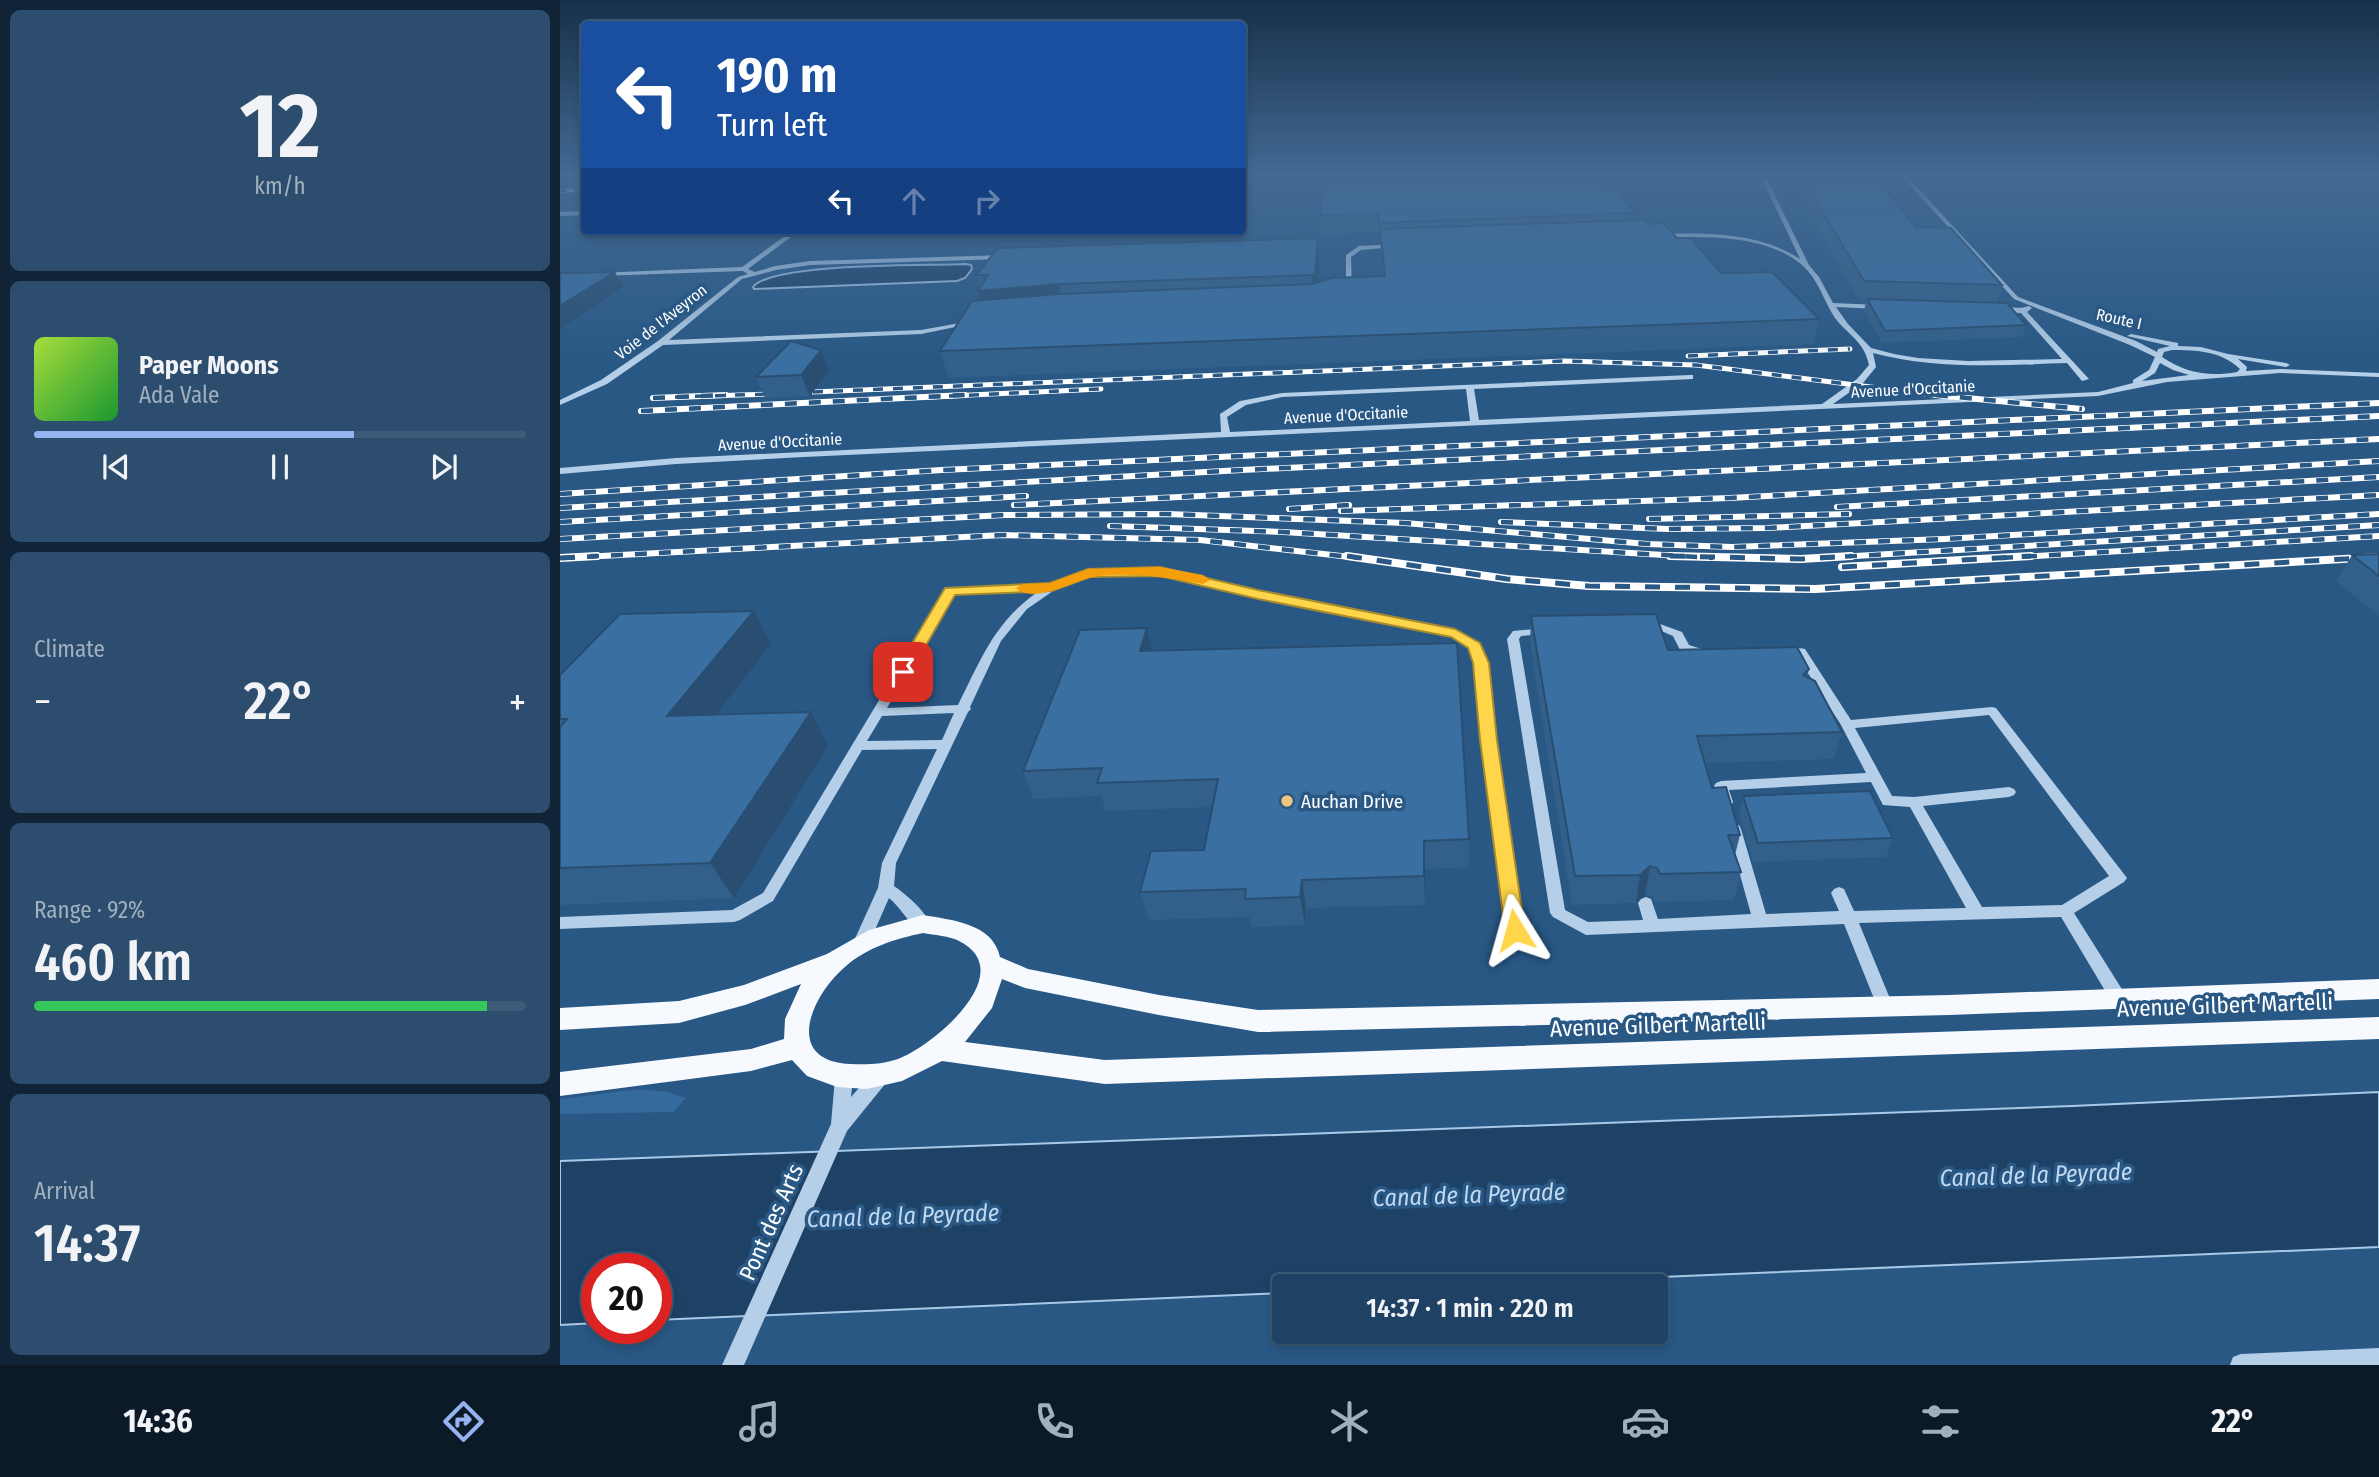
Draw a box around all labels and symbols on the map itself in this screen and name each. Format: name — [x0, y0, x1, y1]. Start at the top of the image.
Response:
street label: Voie de l'Aveyron — [611, 280, 711, 364]
street label: Route I — [2094, 305, 2144, 333]
street label: Avenue d'Occitanie — [1850, 376, 1976, 402]
street label: Avenue d'Occitanie — [1283, 402, 1409, 428]
street label: Avenue d'Occitanie — [717, 429, 843, 455]
pin — [873, 642, 933, 702]
place label: Auchan Drive — [1301, 790, 1403, 813]
marker: Auchan Drive — [1279, 793, 1295, 809]
position arrow — [1478, 893, 1552, 967]
street label: Avenue Gilbert Martelli — [2116, 987, 2334, 1023]
street label: Avenue Gilbert Martelli — [1549, 1007, 1767, 1043]
water label: Canal de la Peyrade — [1939, 1158, 2133, 1192]
street label: Pont des Arts — [733, 1159, 809, 1285]
water label: Canal de la Peyrade — [1372, 1178, 1566, 1212]
water label: Canal de la Peyrade — [806, 1199, 1000, 1233]
speed limit sign: 20 — [581, 1253, 672, 1344]

